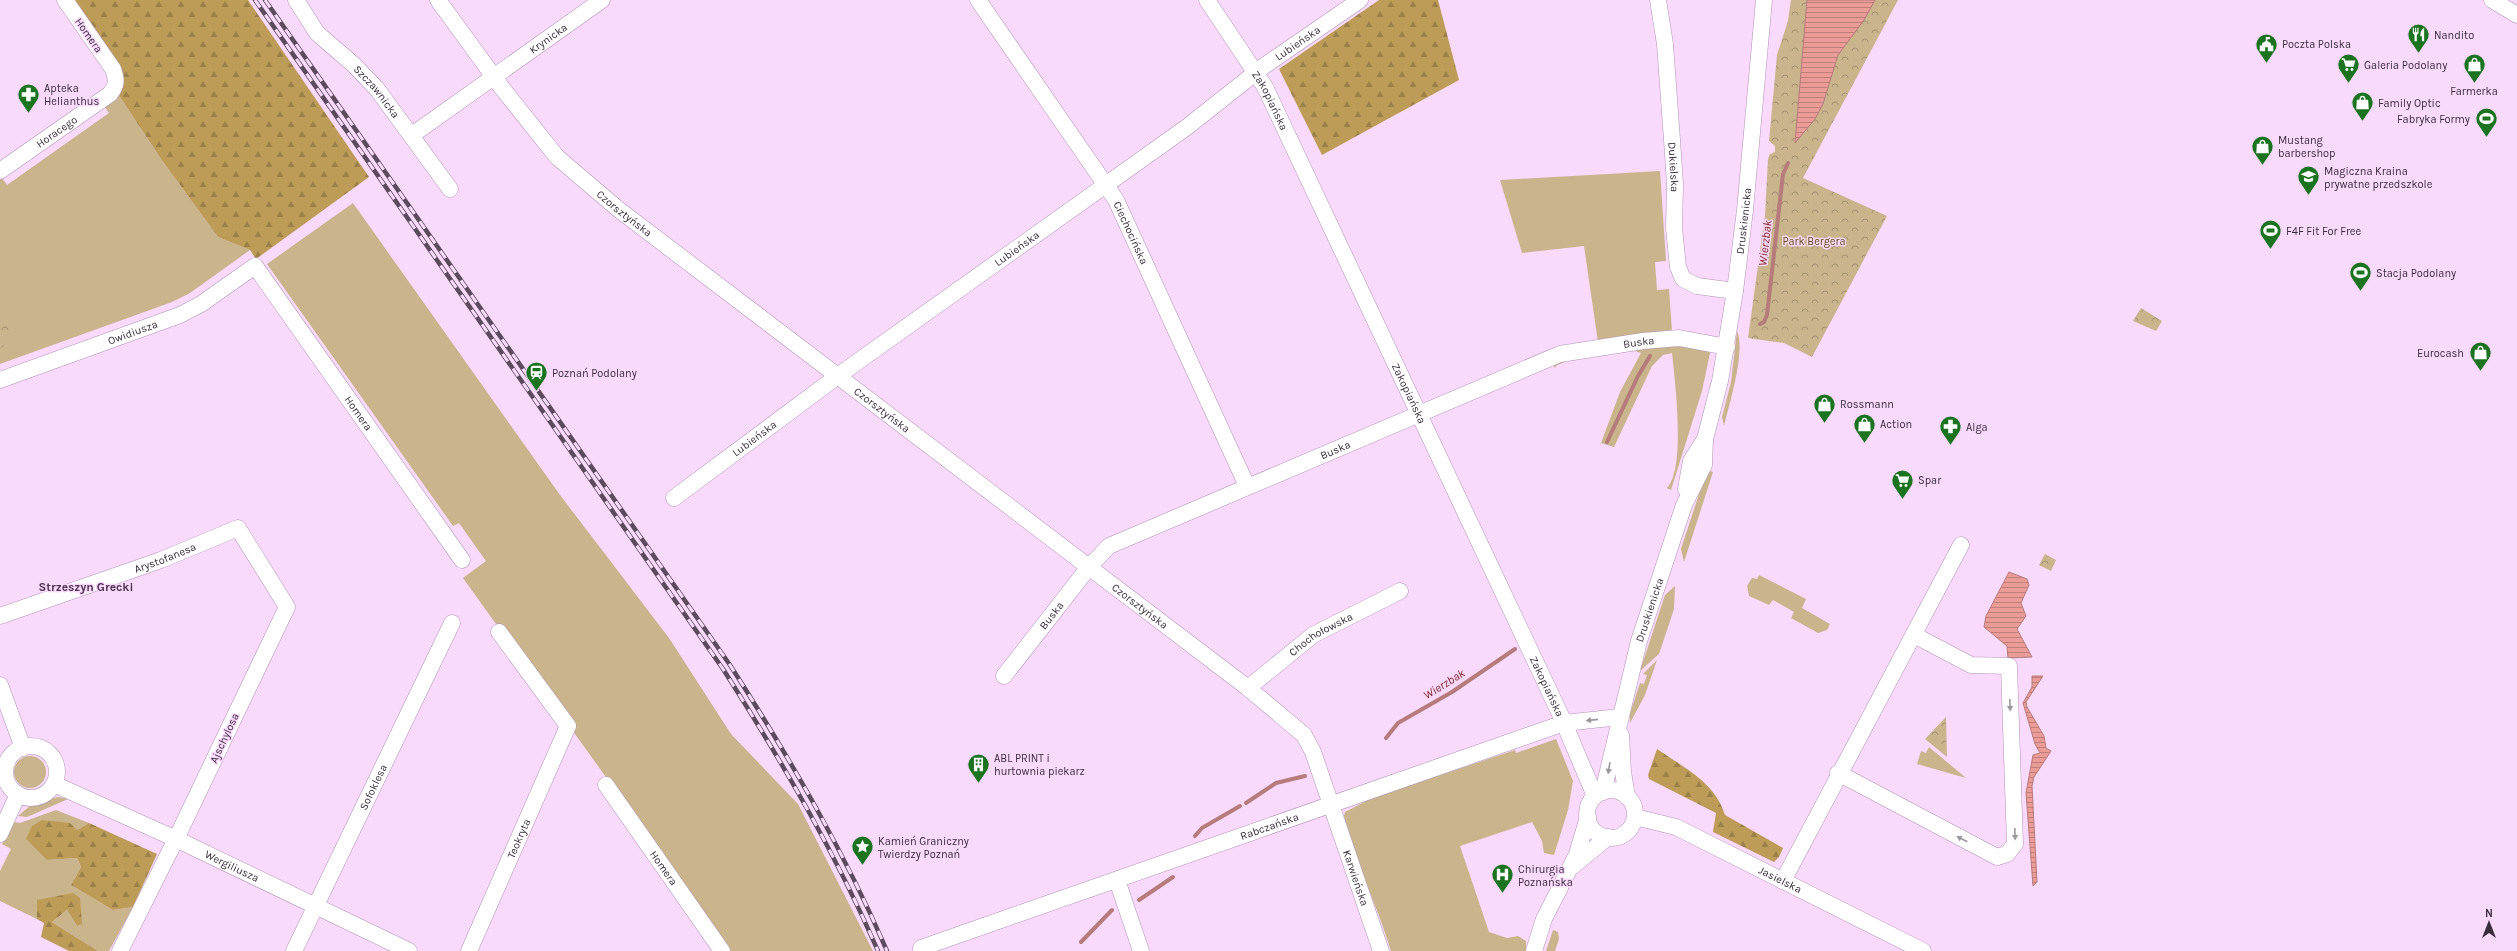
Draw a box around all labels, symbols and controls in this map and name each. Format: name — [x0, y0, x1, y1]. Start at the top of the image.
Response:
street label: Homera — [72, 15, 105, 55]
street label: Krynicka — [527, 21, 570, 57]
restaurant icon: Nandito — [2405, 22, 2431, 55]
street label: Lubieńska — [1273, 23, 1323, 63]
place label: Nandito — [2434, 29, 2474, 42]
public building icon: Poczta Polska — [2253, 31, 2279, 64]
place label: Poczta Polska — [2282, 38, 2351, 51]
supermarket icon: Galeria Podolany — [2335, 52, 2361, 85]
shop icon: Farmerka — [2461, 52, 2487, 85]
place label: Galeria Podolany — [2364, 59, 2447, 72]
street label: Szczawnicka — [351, 63, 402, 121]
street label: Zakopiańska — [1249, 69, 1290, 133]
pharmacy icon: Apteka Helianthus — [15, 81, 41, 114]
place label: Apteka Helianthus — [44, 82, 99, 108]
place label: Farmerka — [2450, 85, 2498, 98]
shop icon: Family Optic — [2350, 90, 2376, 123]
place label: Family Optic — [2378, 97, 2441, 110]
sports icon: Fabryka Formy — [2473, 106, 2499, 139]
street label: Horacego — [34, 113, 80, 151]
place label: Fabryka Formy — [2397, 113, 2470, 126]
shop icon: Mustang barbershop — [2249, 133, 2275, 166]
place label: Mustang barbershop — [2278, 134, 2336, 160]
street label: Dukielska — [1665, 142, 1681, 192]
school or university icon: Magiczna Kraina prywatne przedszkole — [2295, 164, 2321, 197]
place label: Magiczna Kraina prywatne przedszkole — [2324, 165, 2433, 191]
street label: Druskienicka — [1734, 187, 1754, 255]
street label: Czorsztyńska — [594, 188, 654, 240]
street label: Ciechocińska — [1111, 199, 1151, 266]
water label: Wierzbak — [1755, 218, 1775, 267]
sports icon: F4F Fit For Free — [2258, 218, 2284, 251]
place label: F4F Fit For Free — [2286, 225, 2362, 238]
street label: Lubieńska — [992, 228, 1042, 269]
park label: Park Bergera — [1782, 235, 1846, 248]
sports icon: Stacja Podolany — [2348, 260, 2374, 293]
place label: Stacja Podolany — [2376, 267, 2456, 280]
street label: Owidiusza — [106, 318, 159, 348]
street label: Buska — [1622, 334, 1655, 351]
shop icon: Eurocash — [2467, 340, 2493, 373]
place label: Eurocash — [2417, 347, 2464, 360]
station icon: Poznań Podolany — [523, 360, 549, 393]
street label: Zakopiańska — [1389, 361, 1428, 426]
place label: Poznań Podolany — [552, 367, 637, 380]
street label: Czorsztyńska — [851, 385, 912, 436]
shop icon: Rossmann — [1812, 391, 1838, 424]
street label: Homera — [342, 394, 375, 433]
place label: Rossmann — [1840, 398, 1894, 411]
shop icon: Action — [1852, 411, 1878, 444]
pharmacy icon: Alga — [1937, 414, 1963, 447]
street label: Lubieńska — [730, 418, 779, 459]
place label: Action — [1880, 418, 1912, 431]
place label: Alga — [1966, 421, 1988, 434]
street label: Buska — [1318, 438, 1352, 462]
supermarket icon: Spar — [1889, 467, 1915, 500]
place label: Spar — [1918, 474, 1941, 487]
street label: Arystofanesa — [132, 540, 198, 576]
street label: Druskienicka — [1633, 576, 1666, 644]
district label: Strzeszyn Grecki — [39, 580, 133, 594]
street label: Czorsztyńska — [1109, 581, 1170, 632]
street label: Buska — [1037, 599, 1067, 632]
street label: Chochołowska — [1286, 610, 1355, 659]
street label: Zakopiańska — [1527, 654, 1566, 719]
water label: Wierzbak — [1421, 665, 1468, 702]
one-way arrow — [2007, 699, 2014, 711]
street label: Ajschylosa — [207, 711, 242, 765]
one-way arrow — [1586, 717, 1598, 723]
building icon: ABL PRINT i hurtownia piekarz — [966, 751, 992, 784]
place label: ABL PRINT i hurtownia piekarz — [994, 752, 1085, 778]
street label: Sofoklesa — [357, 762, 390, 812]
one-way arrow — [1606, 762, 1612, 774]
street label: Rabczańska — [1239, 810, 1300, 843]
street label: Teokryta — [505, 817, 533, 860]
one-way arrow — [2011, 828, 2018, 840]
place icon: Kamień Graniczny Twierdzy Poznań — [849, 834, 875, 867]
place label: Kamień Graniczny Twierdzy Poznań — [878, 835, 969, 861]
one-way arrow — [1957, 836, 1968, 842]
street label: Wergiliusza — [203, 848, 261, 885]
street label: Homera — [647, 848, 680, 888]
street label: Karwieńska — [1340, 848, 1371, 908]
hospital icon: Chirurgia Poznańska — [1489, 862, 1515, 895]
place label: Chirurgia Poznańska — [1518, 863, 1573, 889]
street label: Jasielska — [1757, 864, 1804, 896]
north arrow — [2469, 903, 2509, 943]
text: N — [2485, 907, 2493, 920]

